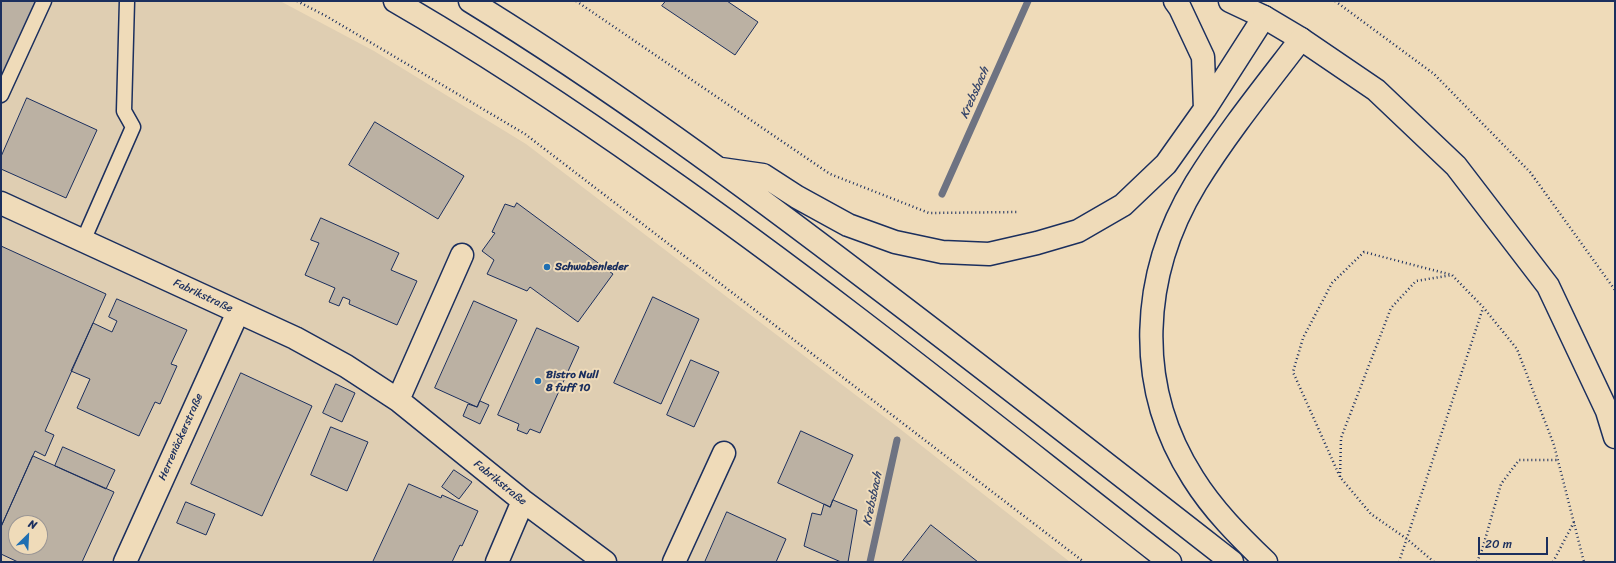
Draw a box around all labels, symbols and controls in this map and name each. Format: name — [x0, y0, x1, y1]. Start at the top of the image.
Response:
water label: Krebsbach — [957, 65, 993, 121]
place label: Schwabenleder — [555, 260, 628, 274]
marker: Schwabenleder — [542, 262, 552, 272]
street label: Fabrikstraße — [171, 276, 235, 316]
place label: Bistro Null 8 fuff 10 — [546, 368, 599, 394]
marker: Bistro Null 8 fuff 10 — [533, 376, 543, 386]
street label: Herrenäckerstraße — [156, 391, 206, 483]
street label: Fabrikstraße — [471, 458, 529, 508]
water label: Krebsbach — [860, 471, 886, 527]
text: N — [25, 514, 40, 535]
north arrow — [8, 515, 48, 555]
scale bar — [1480, 529, 1550, 555]
text: 20 m — [1485, 533, 1512, 555]

